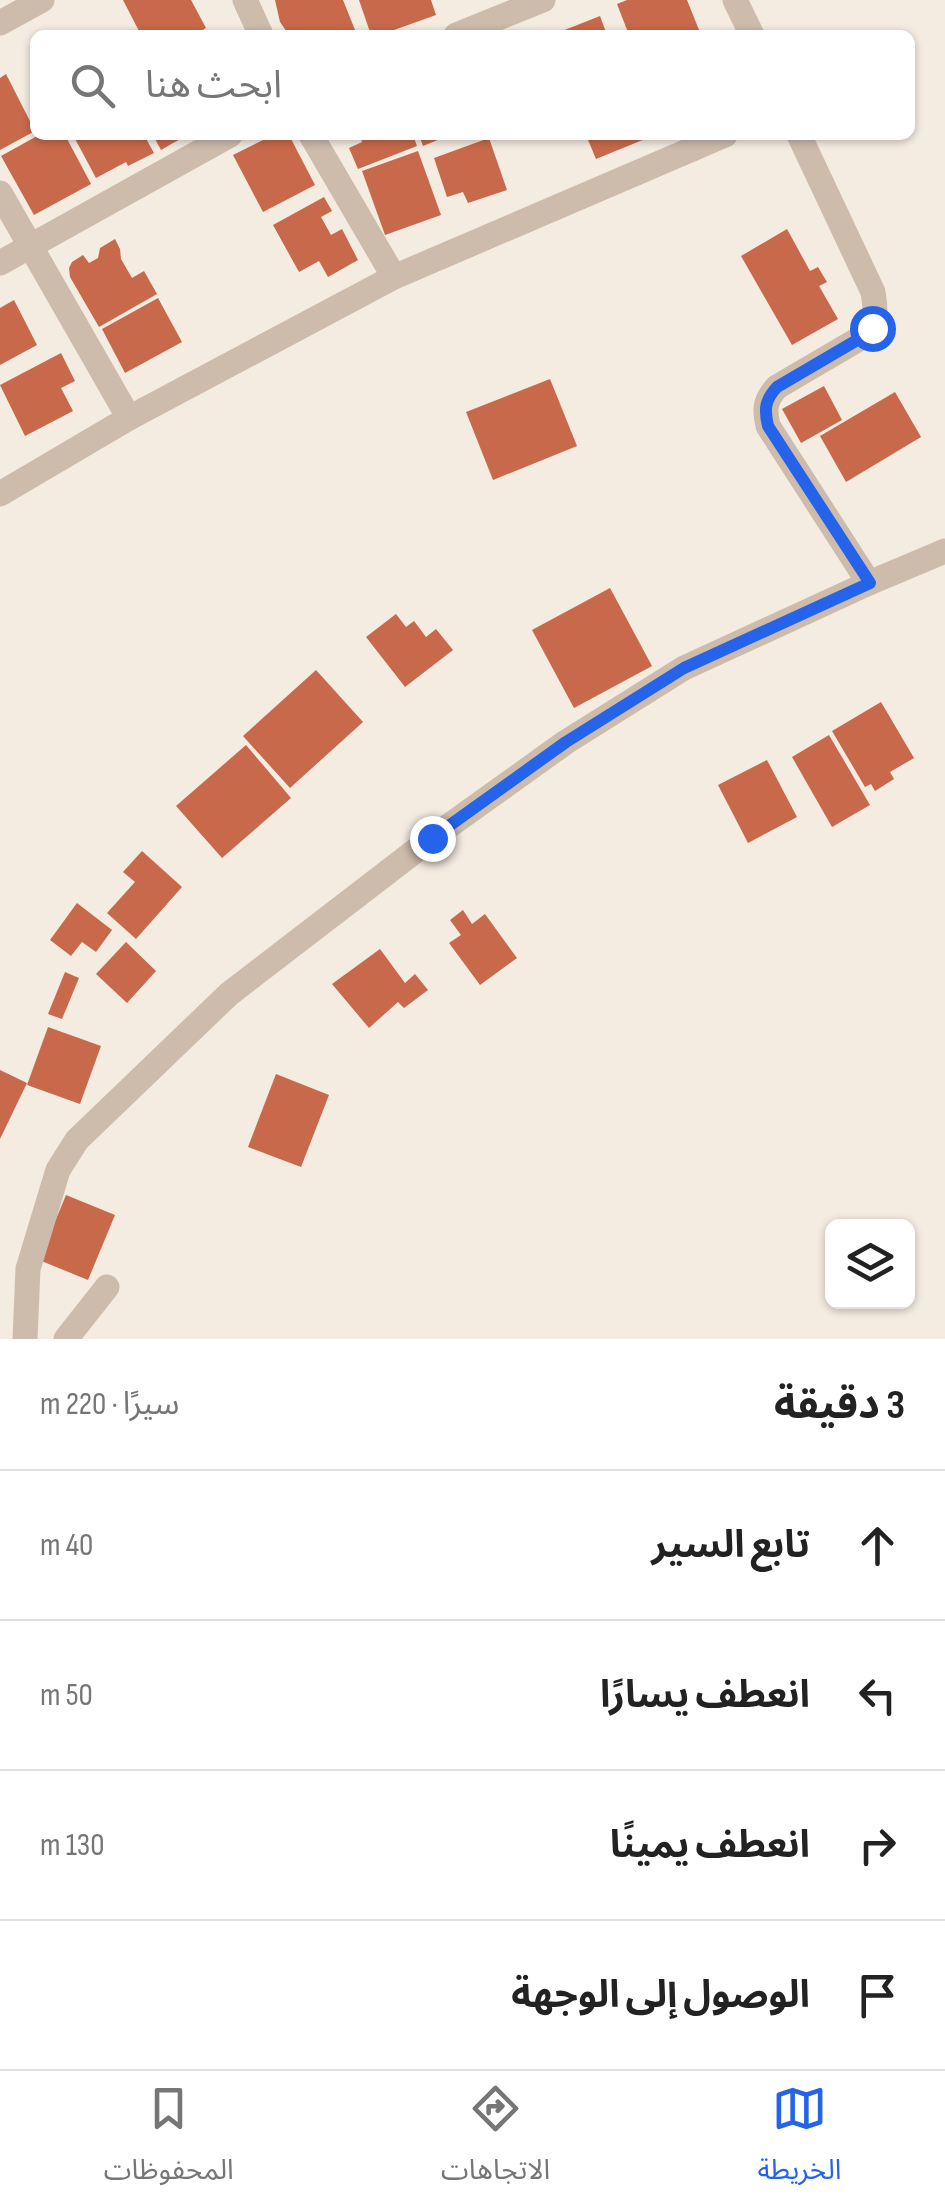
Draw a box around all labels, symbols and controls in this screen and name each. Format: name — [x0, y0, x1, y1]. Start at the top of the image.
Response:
search box — [30, 30, 915, 140]
icon: search — [65, 58, 120, 113]
text: ابحث هنا — [145, 63, 282, 108]
route start — [850, 306, 896, 352]
route end — [410, 816, 456, 862]
map controls — [825, 1219, 915, 1309]
button: layers — [825, 1219, 915, 1309]
text: 3 دقيقة — [774, 1380, 905, 1431]
text: سيرًا · 220 m — [40, 1385, 179, 1424]
icon: ahead — [850, 1518, 905, 1573]
text: تابع السير — [652, 1523, 810, 1568]
text: 40 m — [40, 1526, 93, 1565]
icon: left — [850, 1668, 905, 1723]
text: انعطف يسارًا — [600, 1673, 810, 1718]
text: 50 m — [40, 1676, 93, 1715]
icon: right — [850, 1818, 905, 1873]
text: انعطف يمينًا — [610, 1823, 810, 1868]
text: 130 m — [40, 1826, 105, 1865]
icon: arrive — [850, 1968, 905, 2023]
text: الوصول إلى الوجهة — [511, 1973, 810, 2018]
tab: المحفوظات — [104, 2081, 234, 2200]
tab: الاتجاهات — [441, 2081, 550, 2200]
tab: الخريطة — [757, 2081, 841, 2200]

